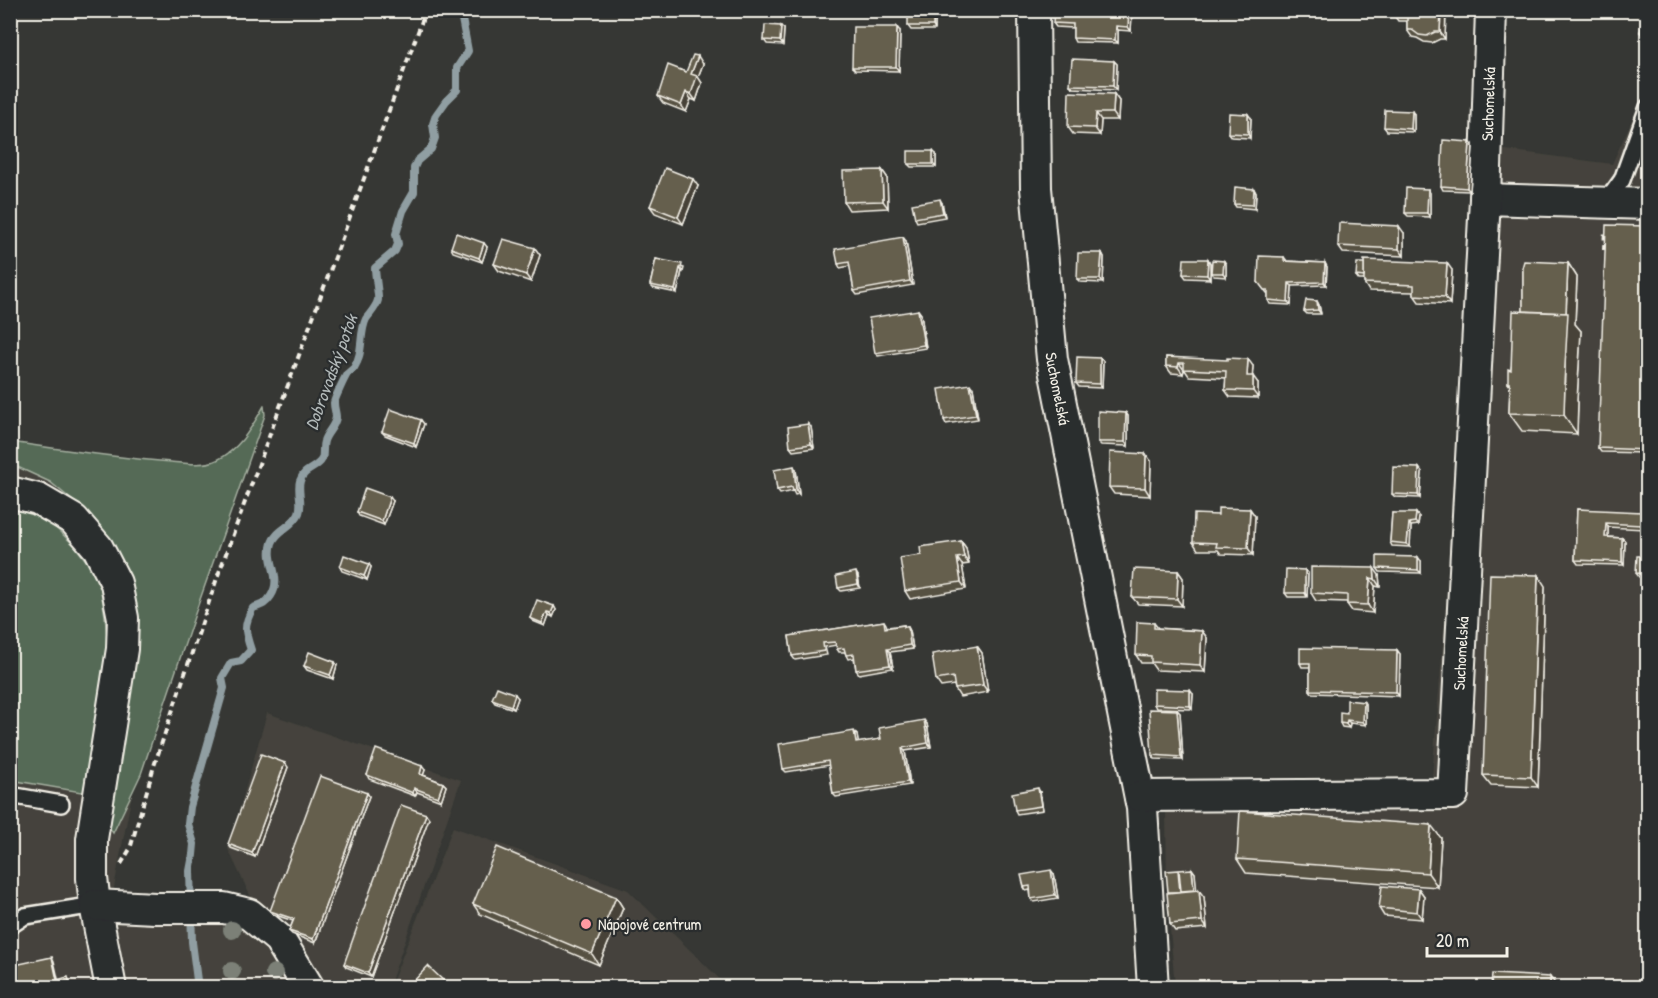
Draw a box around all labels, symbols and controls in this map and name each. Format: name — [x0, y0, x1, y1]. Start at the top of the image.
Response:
street label: Suchomelská — [1476, 67, 1500, 141]
water label: Dobrovodský potok — [299, 309, 364, 433]
street label: Suchomelská — [1040, 351, 1076, 427]
street label: Suchomelská — [1448, 616, 1474, 691]
place label: Nápojové centrum — [598, 913, 702, 935]
marker: Nápojové centrum — [579, 917, 593, 931]
scale bar — [1427, 920, 1506, 958]
text: 20 m — [1436, 928, 1469, 953]

